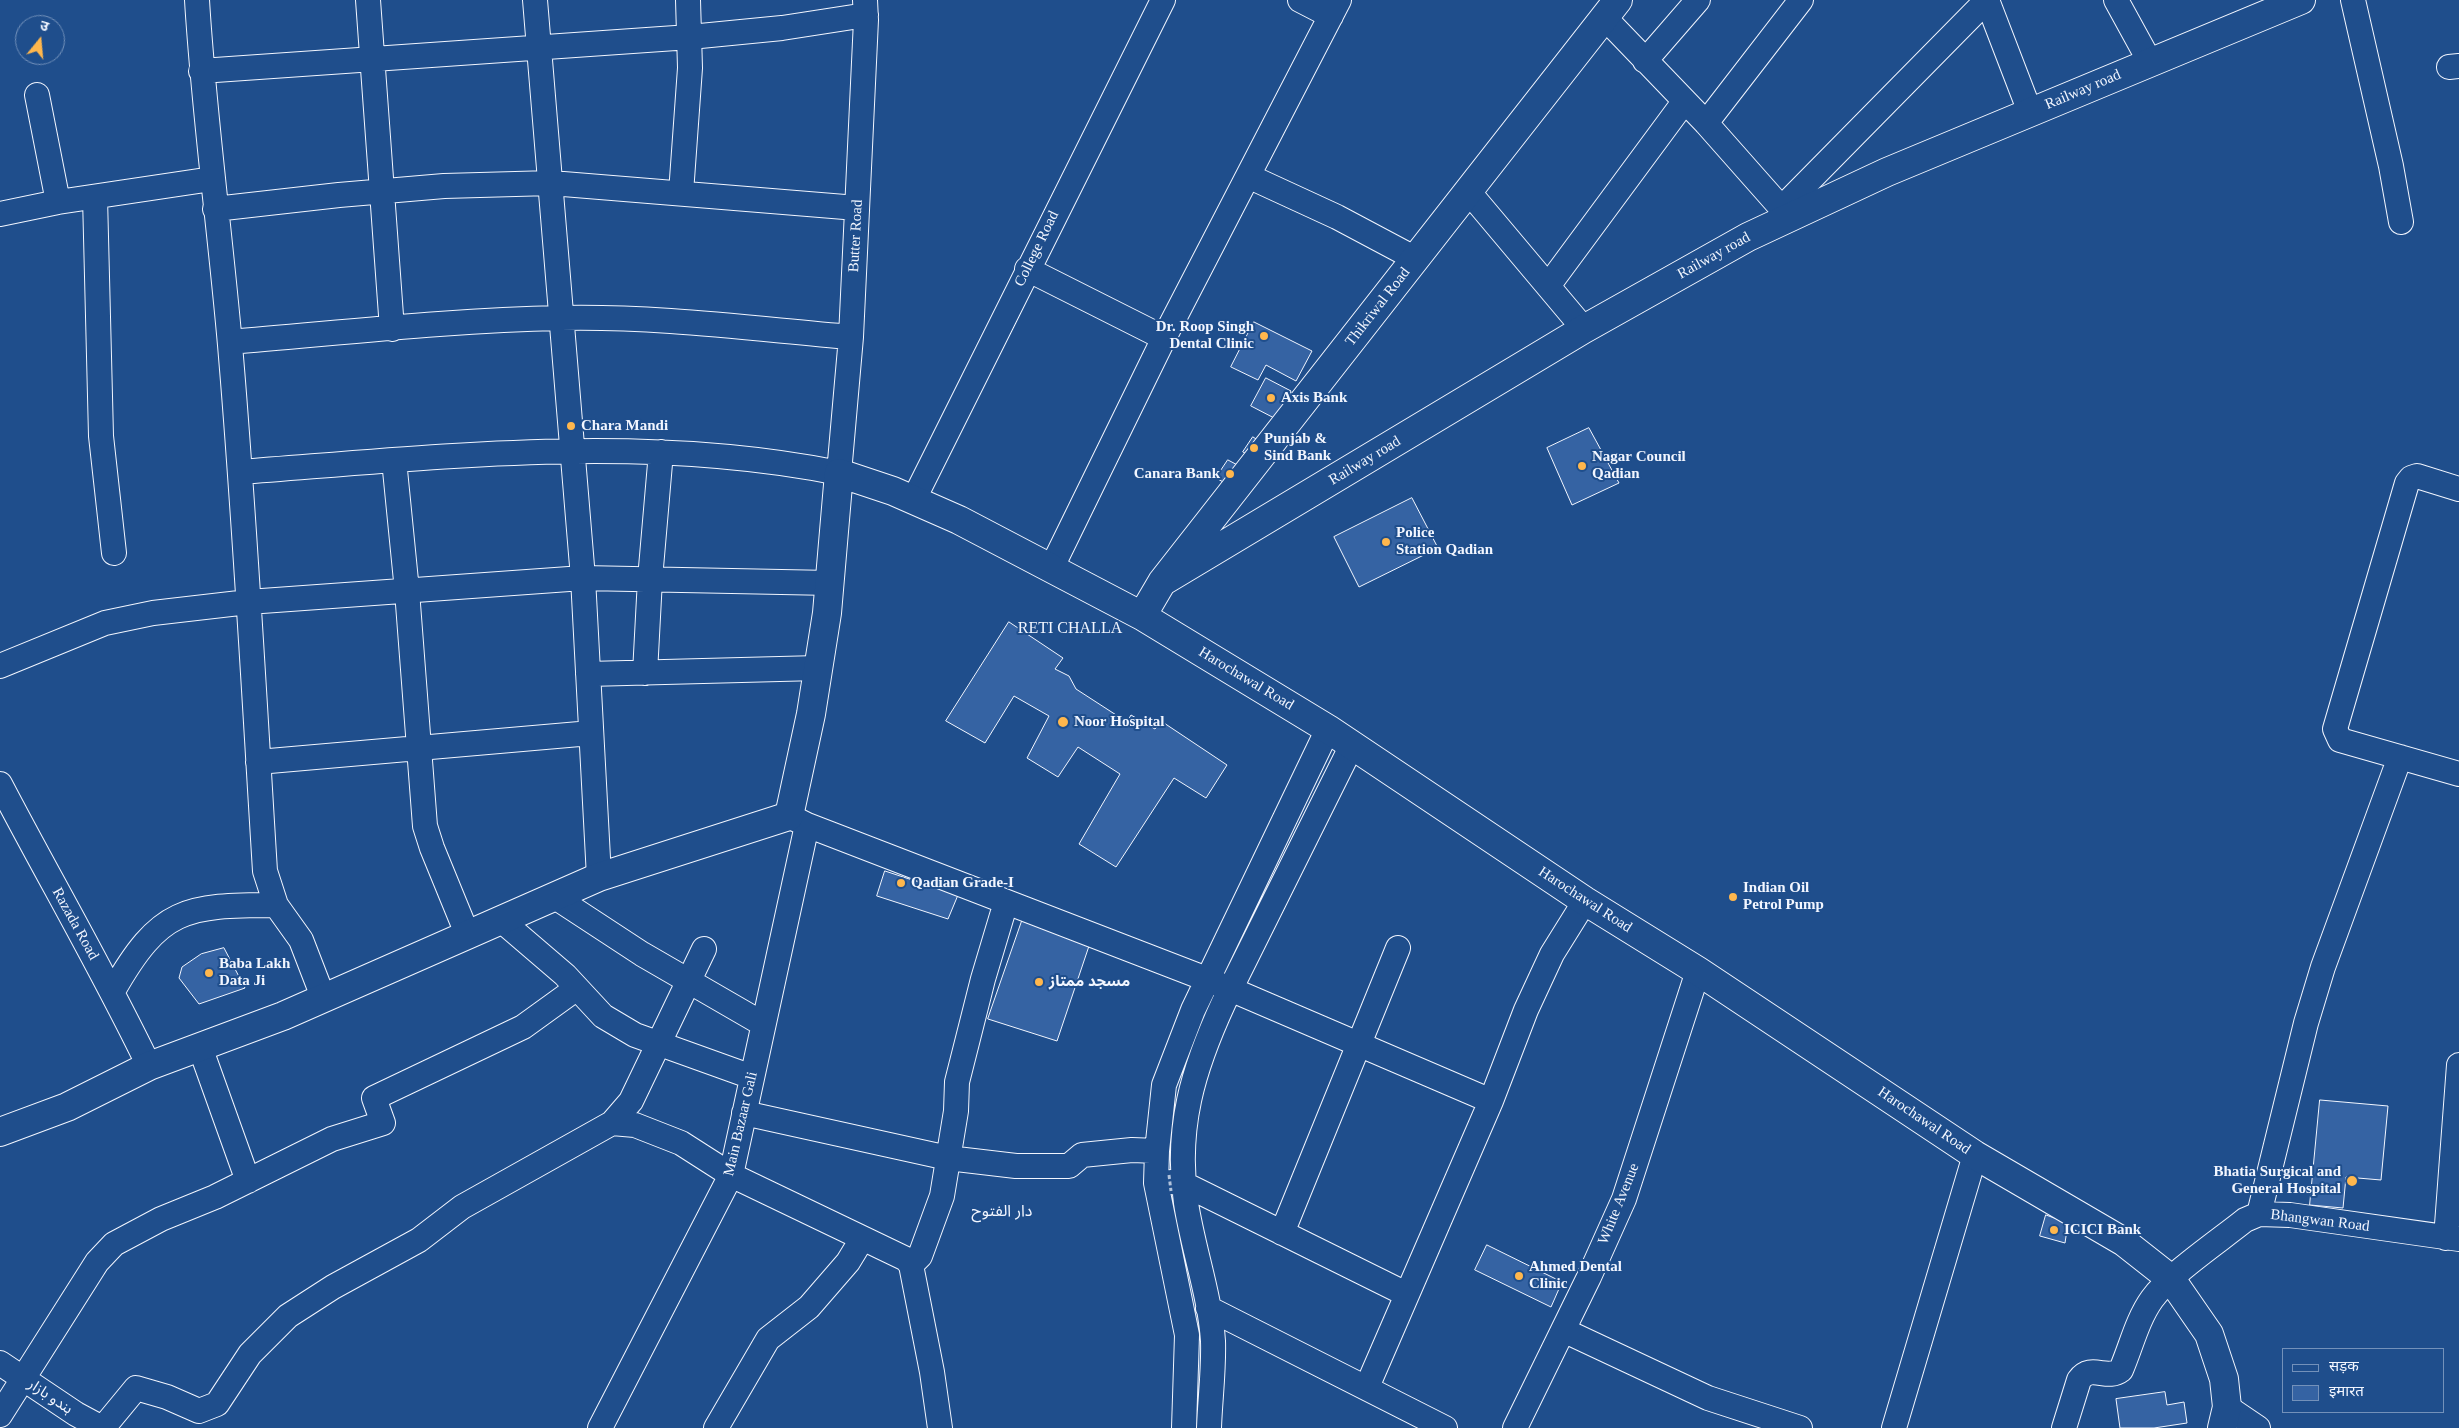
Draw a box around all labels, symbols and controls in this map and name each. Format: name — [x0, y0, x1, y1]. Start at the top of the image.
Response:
north arrow — [15, 15, 65, 65]
text: उ — [38, 18, 50, 35]
street label: Railway road — [2042, 66, 2124, 114]
street label: Butter Road — [845, 199, 867, 273]
street label: College Road — [1011, 208, 1063, 290]
street label: Railway road — [1674, 229, 1754, 283]
street label: Thikriwal Road — [1342, 264, 1414, 350]
place label: Dr. Roop Singh Dental Clinic — [1156, 318, 1254, 353]
marker: Dr. Roop Singh Dental Clinic — [1258, 330, 1270, 342]
place label: Axis Bank — [1281, 389, 1347, 407]
marker: Axis Bank — [1265, 392, 1277, 404]
place label: Chara Mandi — [581, 417, 668, 435]
marker: Chara Mandi — [565, 420, 577, 432]
place label: Punjab & Sind Bank — [1264, 430, 1331, 465]
street label: Railway road — [1326, 433, 1404, 489]
marker: Punjab & Sind Bank — [1248, 442, 1260, 454]
place label: Nagar Council Qadian — [1592, 448, 1686, 483]
marker: Nagar Council Qadian — [1576, 460, 1588, 472]
place label: Canara Bank — [1134, 465, 1220, 483]
marker: Canara Bank — [1224, 468, 1236, 480]
place label: Police Station Qadian — [1396, 524, 1493, 559]
marker: Police Station Qadian — [1380, 536, 1392, 548]
district label: RETI CHALLA — [1011, 619, 1129, 639]
street label: Harochawal Road — [1195, 644, 1297, 714]
place label: Noor Hospital — [1074, 713, 1164, 731]
marker: Noor Hospital — [1056, 715, 1070, 729]
street label: Harochawal Road — [1535, 863, 1635, 937]
place label: Qadian Grade-I — [911, 874, 1014, 892]
marker: Qadian Grade-I — [895, 877, 907, 889]
place label: Indian Oil Petrol Pump — [1743, 879, 1824, 914]
street label: Razada Road — [48, 885, 102, 963]
marker: Indian Oil Petrol Pump — [1727, 891, 1739, 903]
place label: Baba Lakh Data Ji — [219, 955, 290, 990]
marker: Baba Lakh Data Ji — [203, 967, 215, 979]
place label: مسجد ممتاز — [1049, 973, 1130, 991]
marker: مسجد ممتاز — [1033, 976, 1045, 988]
street label: Main Bazaar Gali — [720, 1070, 762, 1178]
street label: Harochawal Road — [1874, 1083, 1974, 1159]
street label: White Avenue — [1595, 1161, 1643, 1247]
place label: Bhatia Surgical and General Hospital — [2213, 1163, 2341, 1198]
marker: Bhatia Surgical and General Hospital — [2345, 1174, 2359, 1188]
district label: دار الفتوح — [972, 1202, 1032, 1222]
street label: Bhangwan Road — [2269, 1206, 2371, 1236]
place label: ICICI Bank — [2064, 1221, 2141, 1239]
marker: ICICI Bank — [2048, 1224, 2060, 1236]
place label: Ahmed Dental Clinic — [1529, 1258, 1622, 1293]
marker: Ahmed Dental Clinic — [1513, 1270, 1525, 1282]
legend — [2282, 1348, 2444, 1413]
text: सड़क — [2329, 1358, 2359, 1374]
street label: ہندو بازار — [24, 1375, 76, 1419]
text: इमारत — [2329, 1383, 2364, 1399]

